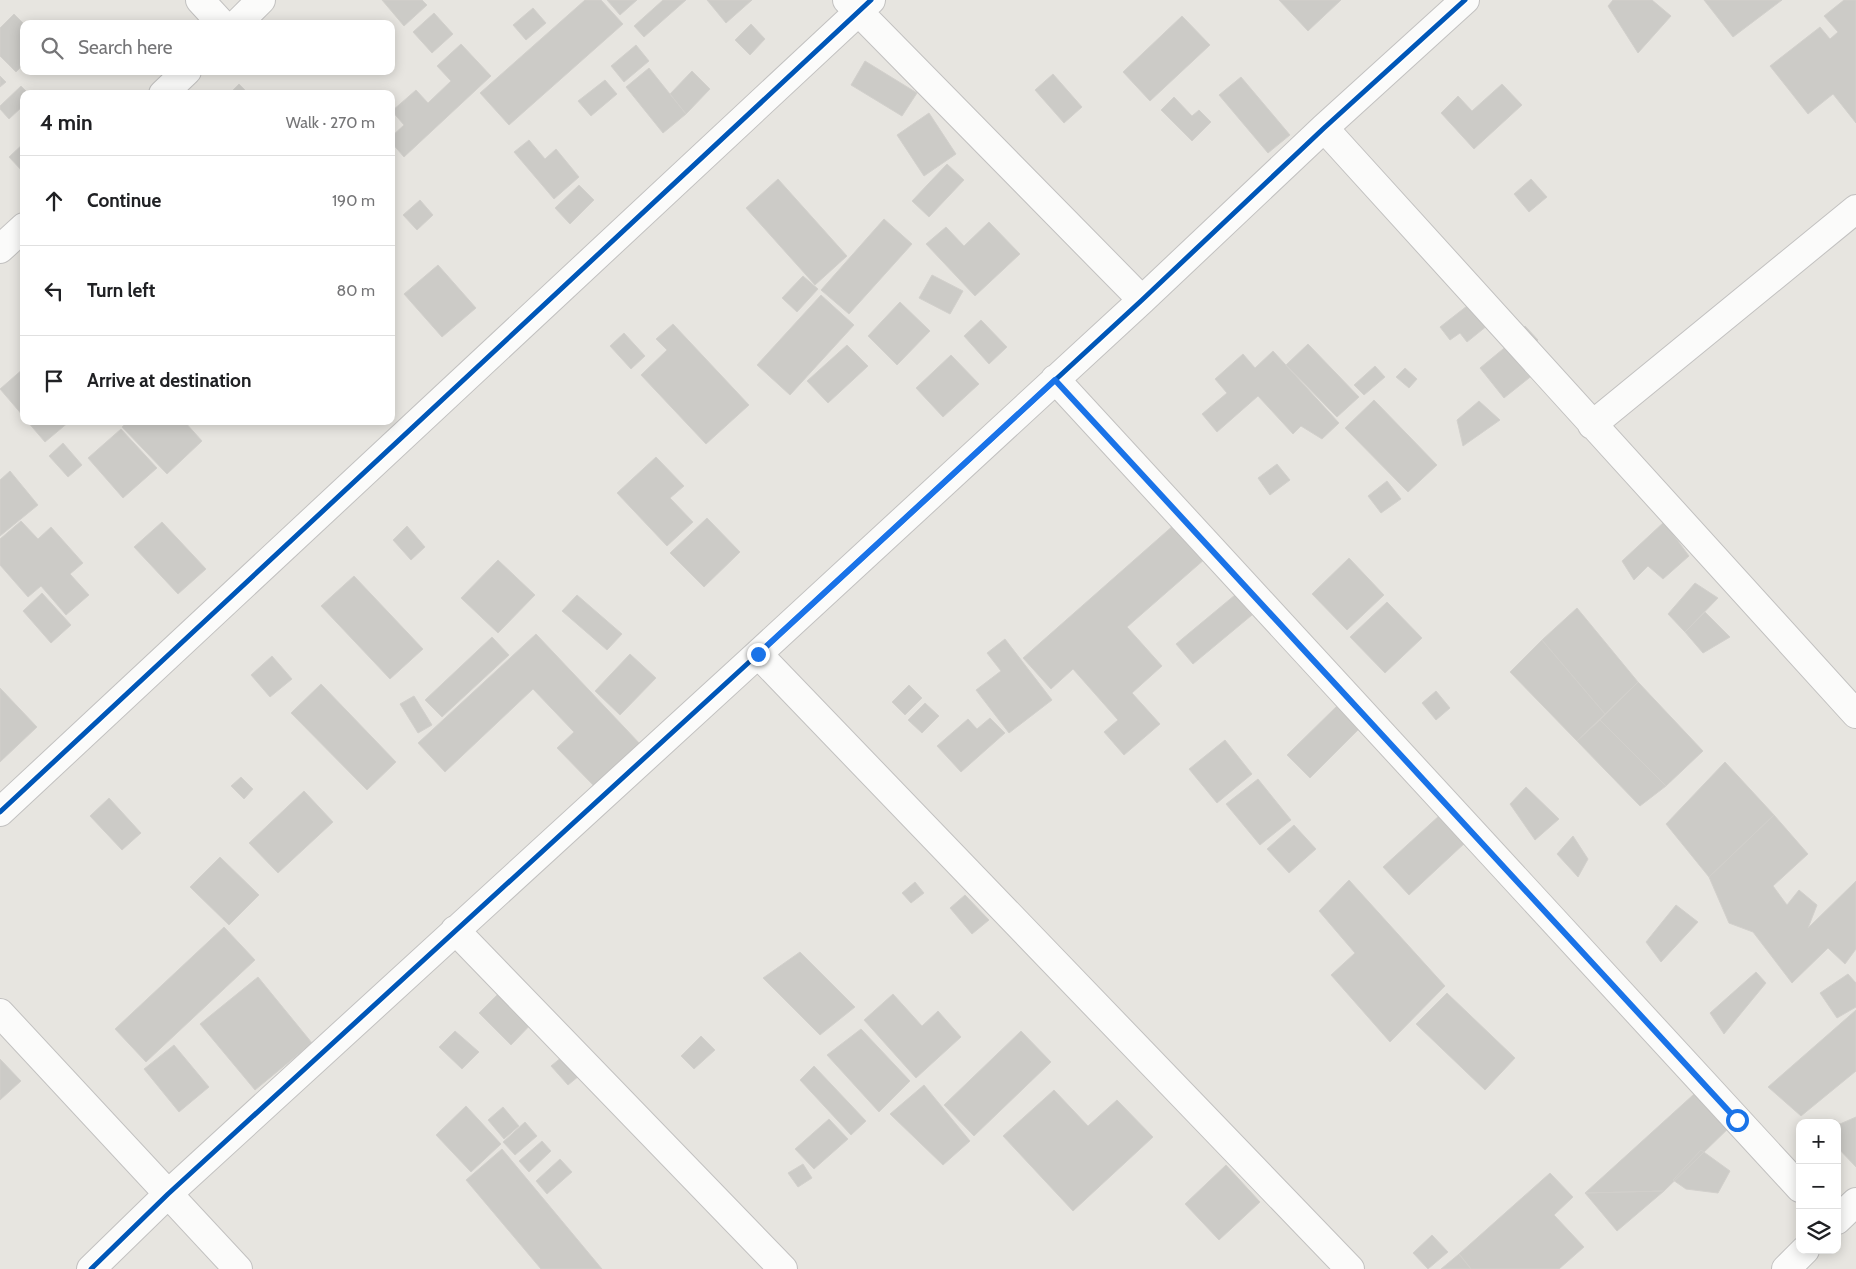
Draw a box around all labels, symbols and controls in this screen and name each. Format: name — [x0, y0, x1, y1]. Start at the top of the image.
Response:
search box — [20, 20, 395, 75]
icon: search — [38, 34, 66, 62]
text: Search here — [78, 36, 172, 59]
text: 4 min — [40, 110, 93, 135]
text: Walk · 270 m — [286, 113, 375, 132]
icon: ahead — [40, 187, 68, 215]
text: Continue — [87, 189, 161, 212]
text: 190 m — [332, 191, 375, 210]
icon: left — [40, 277, 68, 305]
text: Turn left — [87, 279, 155, 302]
text: 80 m — [337, 281, 375, 300]
icon: arrive — [40, 367, 68, 395]
text: Arrive at destination — [87, 369, 251, 392]
route end — [747, 643, 770, 666]
route start — [1726, 1109, 1749, 1132]
map controls — [1796, 1119, 1841, 1254]
button: + — [1796, 1119, 1841, 1164]
button: − — [1796, 1164, 1841, 1209]
button: layers — [1796, 1209, 1841, 1254]

